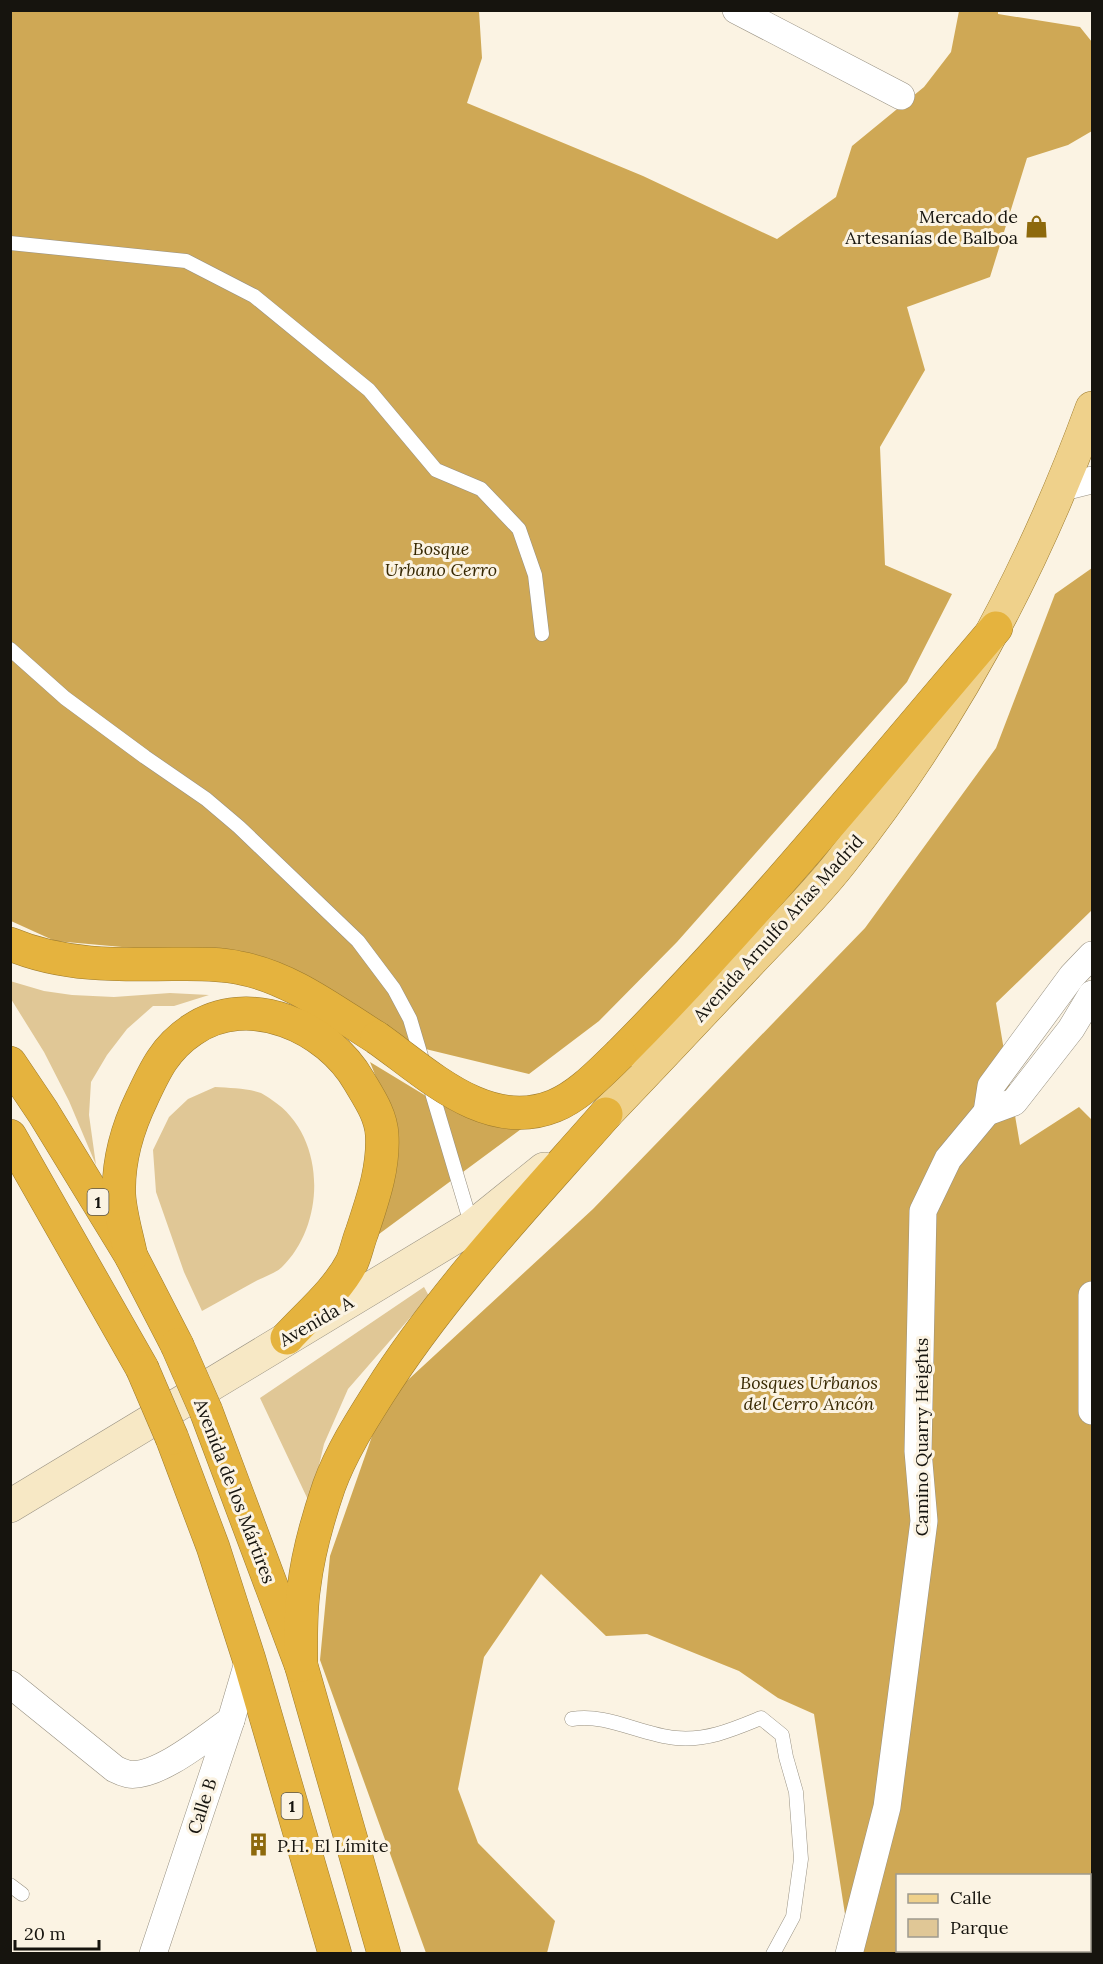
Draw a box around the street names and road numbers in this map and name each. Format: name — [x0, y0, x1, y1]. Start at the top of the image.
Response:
street label: Avenida Arnulfo Arias Madrid — [687, 829, 868, 1027]
road number: 1 — [88, 1189, 108, 1215]
street label: Avenida A — [274, 1290, 358, 1352]
street label: Camino Quarry Heights — [910, 1338, 933, 1536]
street label: Avenida de los Mártires — [189, 1395, 281, 1586]
street label: Calle B — [182, 1775, 222, 1837]
road number: 1 — [282, 1793, 302, 1819]

